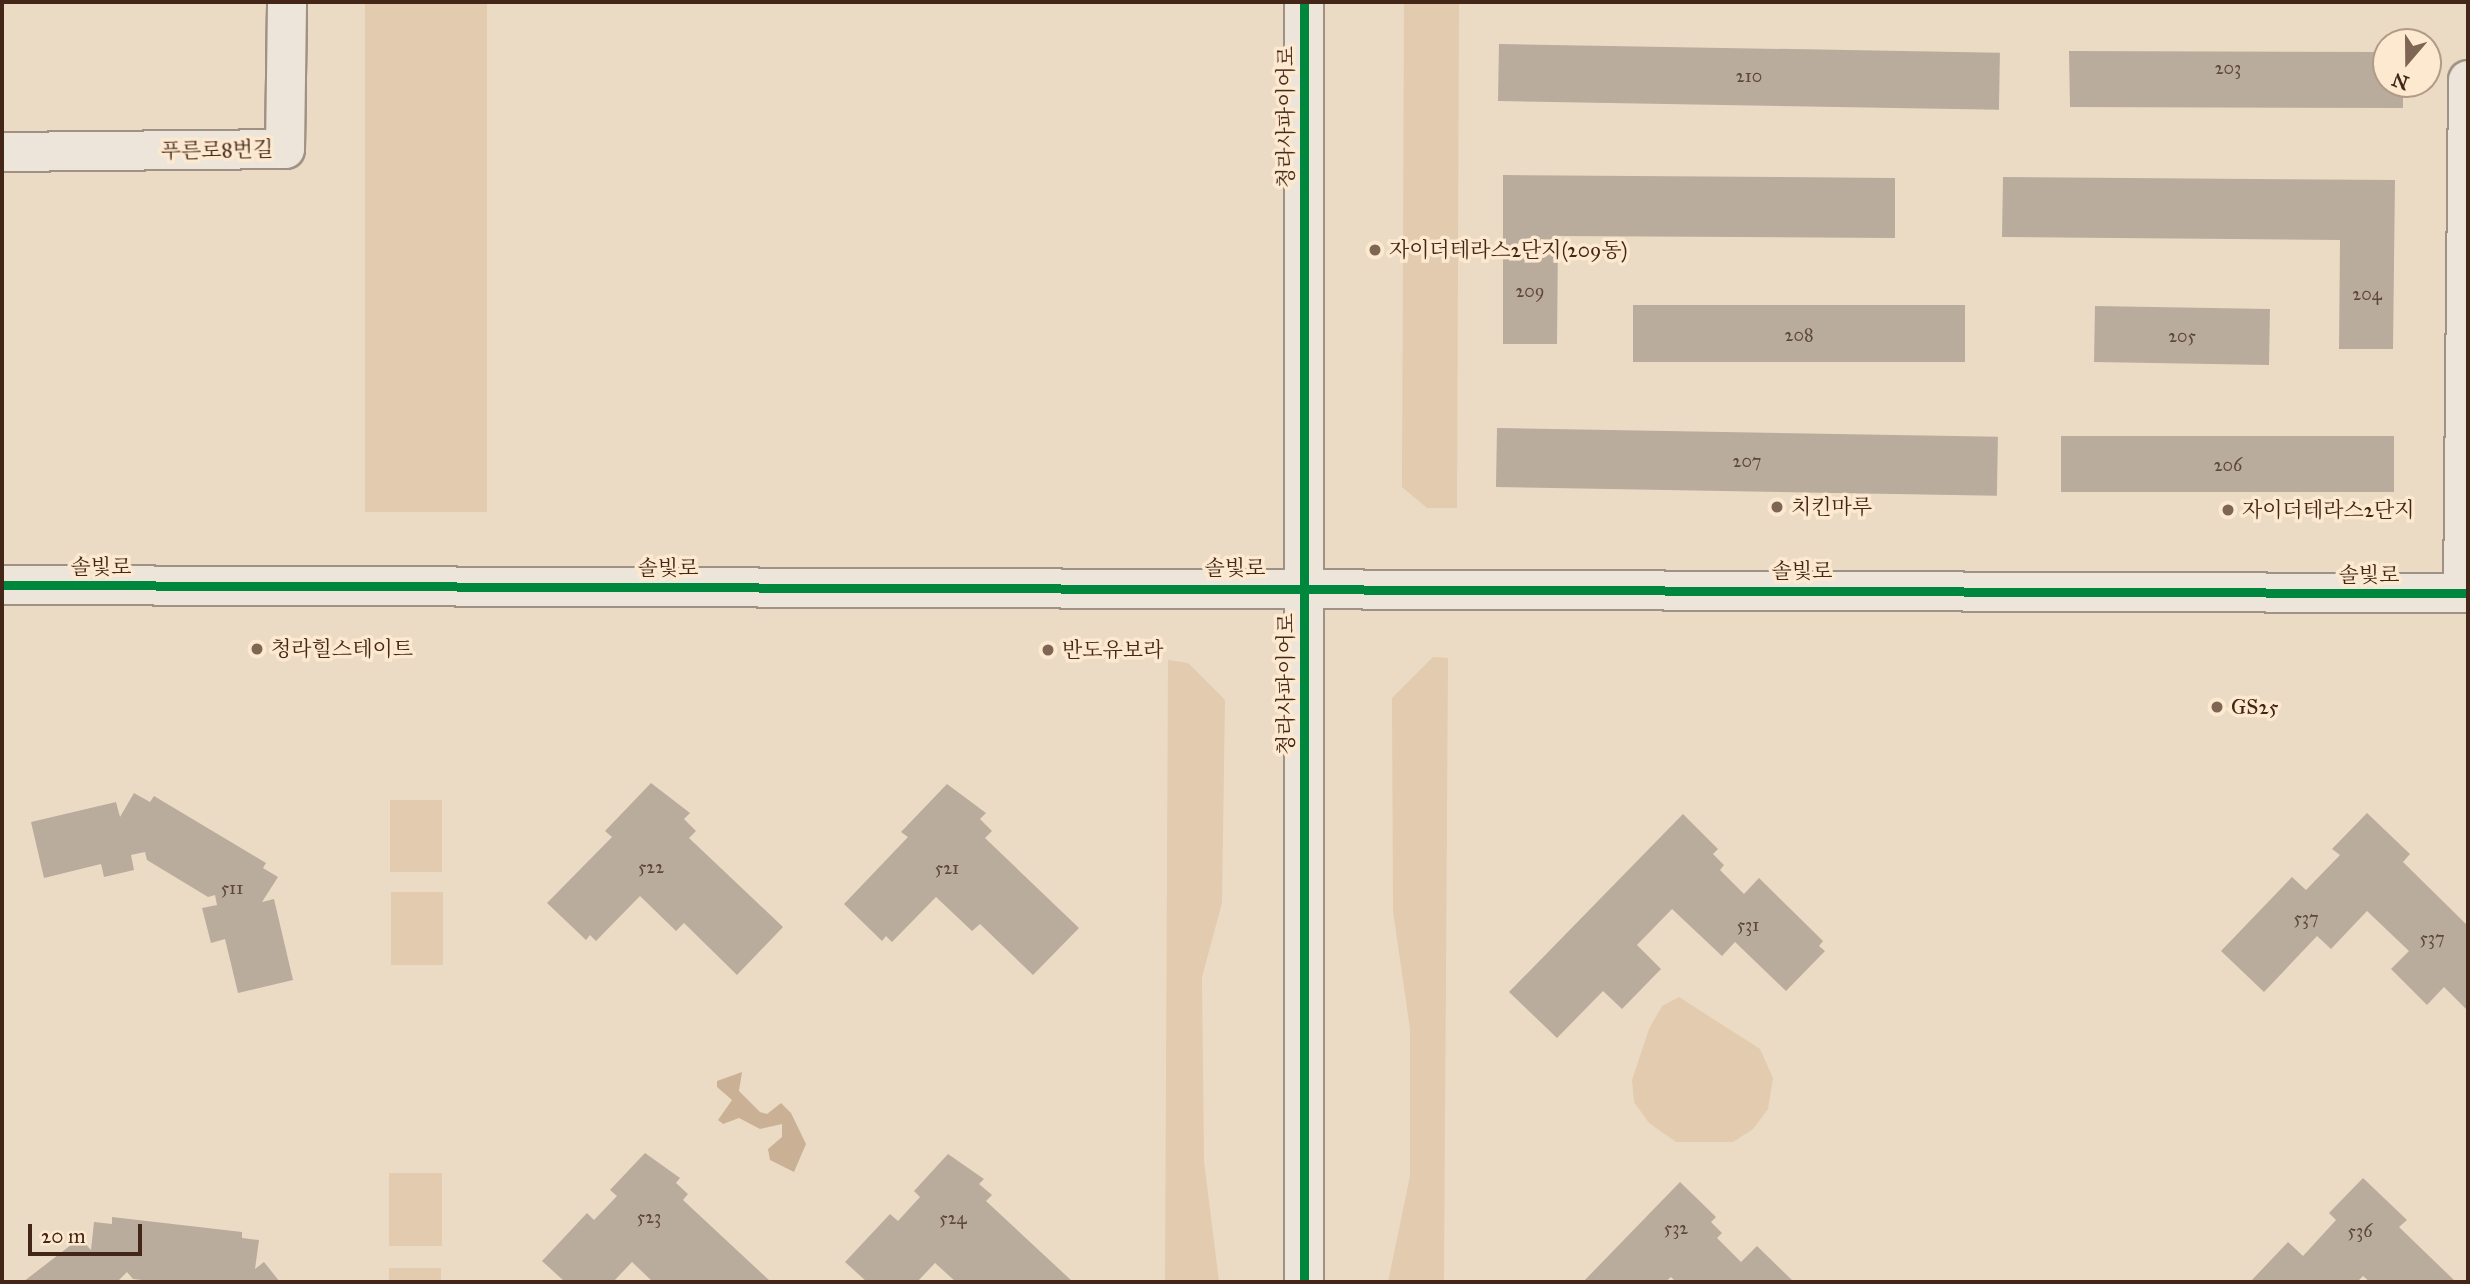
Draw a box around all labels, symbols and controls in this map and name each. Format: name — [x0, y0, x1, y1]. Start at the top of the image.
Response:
north arrow — [2372, 28, 2442, 98]
street label: 청라사파이어로 — [1273, 46, 1299, 188]
house number: 203 — [2215, 57, 2241, 79]
house number: 210 — [1736, 65, 1762, 87]
text: N — [2389, 68, 2412, 95]
street label: 푸른로8번길 — [160, 136, 274, 164]
place label: 자이더테라스2단지(209동) — [1389, 237, 1628, 263]
marker: 자이더테라스2단지(209동) — [1367, 242, 1383, 258]
house number: 209 — [1515, 280, 1545, 302]
house number: 204 — [2352, 283, 2382, 305]
house number: 208 — [1785, 324, 1813, 346]
house number: 205 — [2168, 325, 2196, 347]
house number: 207 — [1733, 450, 1761, 472]
house number: 206 — [2214, 454, 2242, 476]
place label: 치킨마루 — [1791, 494, 1872, 520]
place label: 자이더테라스2단지 — [2242, 497, 2415, 523]
marker: 치킨마루 — [1769, 499, 1785, 515]
marker: 자이더테라스2단지 — [2220, 502, 2236, 518]
street label: 솔빛로 — [71, 554, 131, 580]
street label: 솔빛로 — [638, 555, 698, 581]
street label: 솔빛로 — [1205, 555, 1265, 581]
street label: 솔빛로 — [1772, 558, 1832, 584]
street label: 솔빛로 — [2339, 562, 2399, 588]
street label: 청라사파이어로 — [1273, 613, 1299, 755]
place label: 청라힐스테이트 — [271, 636, 413, 662]
place label: 반도유보라 — [1062, 637, 1163, 663]
marker: 청라힐스테이트 — [249, 641, 265, 657]
marker: 반도유보라 — [1040, 642, 1056, 658]
place label: GS25 — [2231, 694, 2278, 720]
marker: GS25 — [2209, 699, 2225, 715]
house number: 522 — [638, 856, 664, 878]
house number: 521 — [935, 857, 959, 879]
house number: 511 — [221, 877, 243, 899]
house number: 537 — [2293, 907, 2319, 929]
house number: 531 — [1737, 914, 1759, 936]
house number: 537 — [2419, 927, 2445, 949]
house number: 523 — [637, 1206, 661, 1228]
house number: 524 — [939, 1207, 967, 1229]
scale bar — [32, 1210, 145, 1254]
house number: 532 — [1664, 1217, 1688, 1239]
house number: 536 — [2348, 1220, 2372, 1242]
text: 20 m — [41, 1223, 86, 1249]

